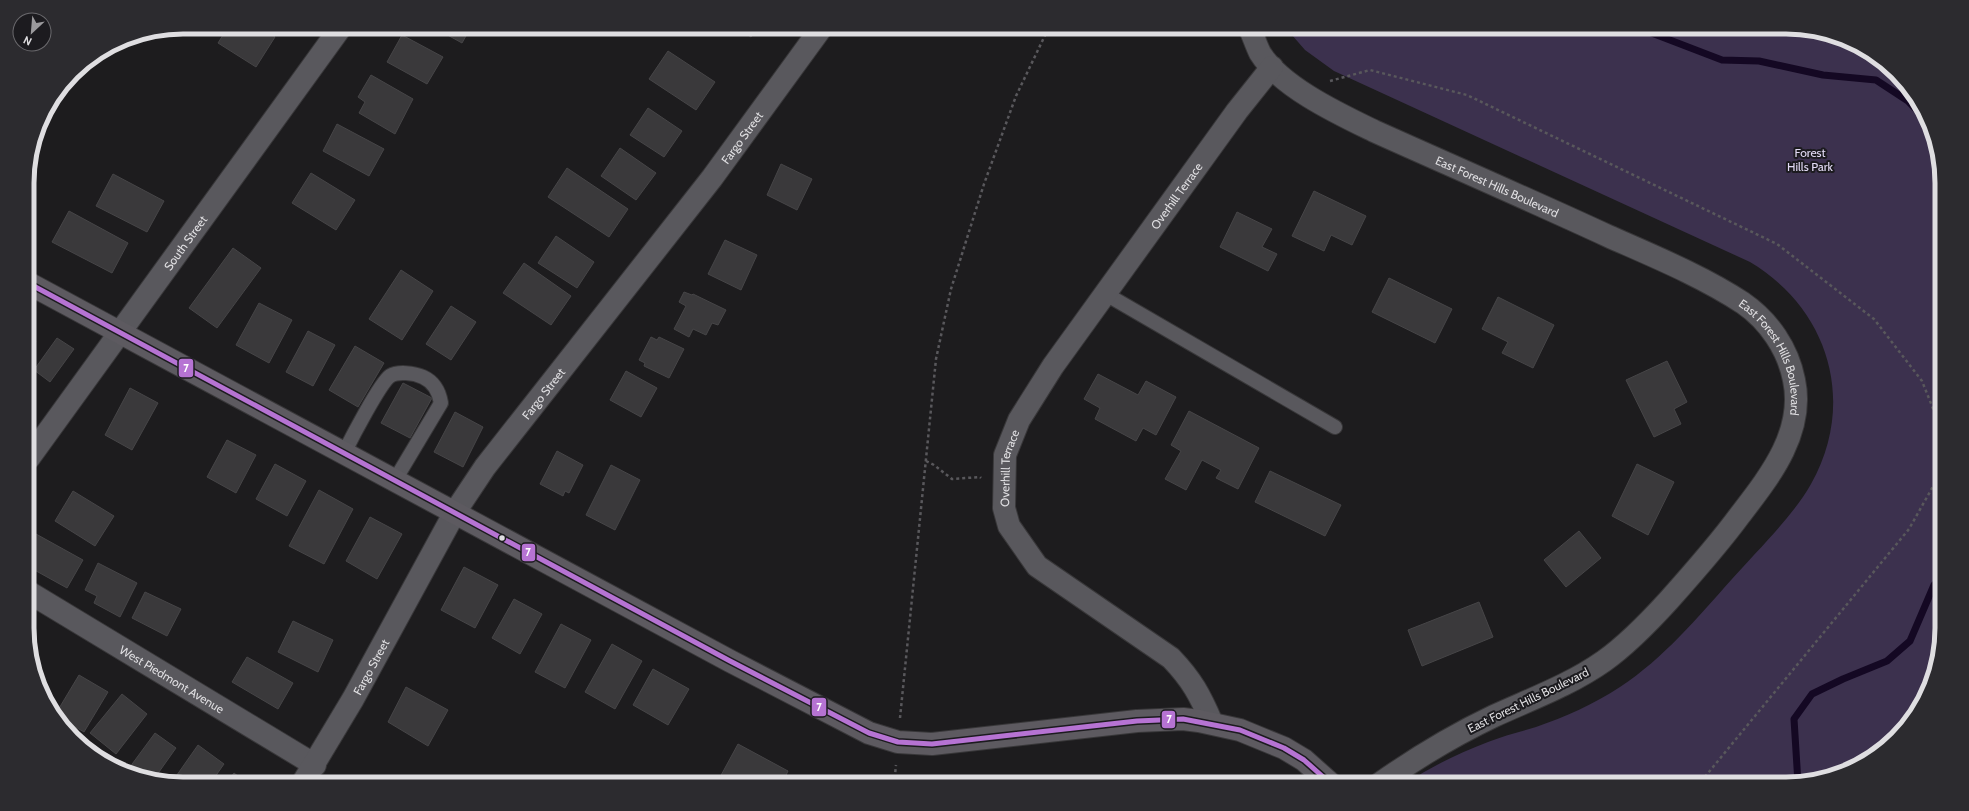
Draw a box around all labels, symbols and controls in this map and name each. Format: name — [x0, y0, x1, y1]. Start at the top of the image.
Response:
north arrow — [12, 12, 52, 52]
text: N — [21, 33, 34, 49]
street label: Fargo Street — [718, 108, 766, 167]
park label: Forest Hills Park — [1787, 145, 1834, 174]
street label: East Forest Hills Boulevard — [1434, 152, 1561, 220]
street label: Overhill Terrace — [1147, 159, 1205, 232]
street label: South Street — [160, 212, 210, 273]
street label: East Forest Hills Boulevard — [1736, 295, 1804, 416]
line badge: 7 — [178, 358, 194, 378]
text: 7 — [183, 361, 189, 375]
street label: Fargo Street — [518, 365, 568, 422]
street label: Overhill Terrace — [997, 427, 1022, 507]
unlabelled marker — [497, 533, 507, 543]
line badge: 7 — [521, 543, 536, 562]
text: 7 — [525, 545, 531, 559]
street label: Fargo Street — [349, 636, 392, 697]
street label: West Piedmont Avenue — [117, 641, 227, 716]
street label: East Forest Hills Boulevard — [1465, 664, 1591, 736]
line badge: 7 — [811, 697, 827, 717]
text: 7 — [816, 700, 822, 714]
line badge: 7 — [1161, 710, 1176, 729]
text: 7 — [1166, 712, 1172, 726]

